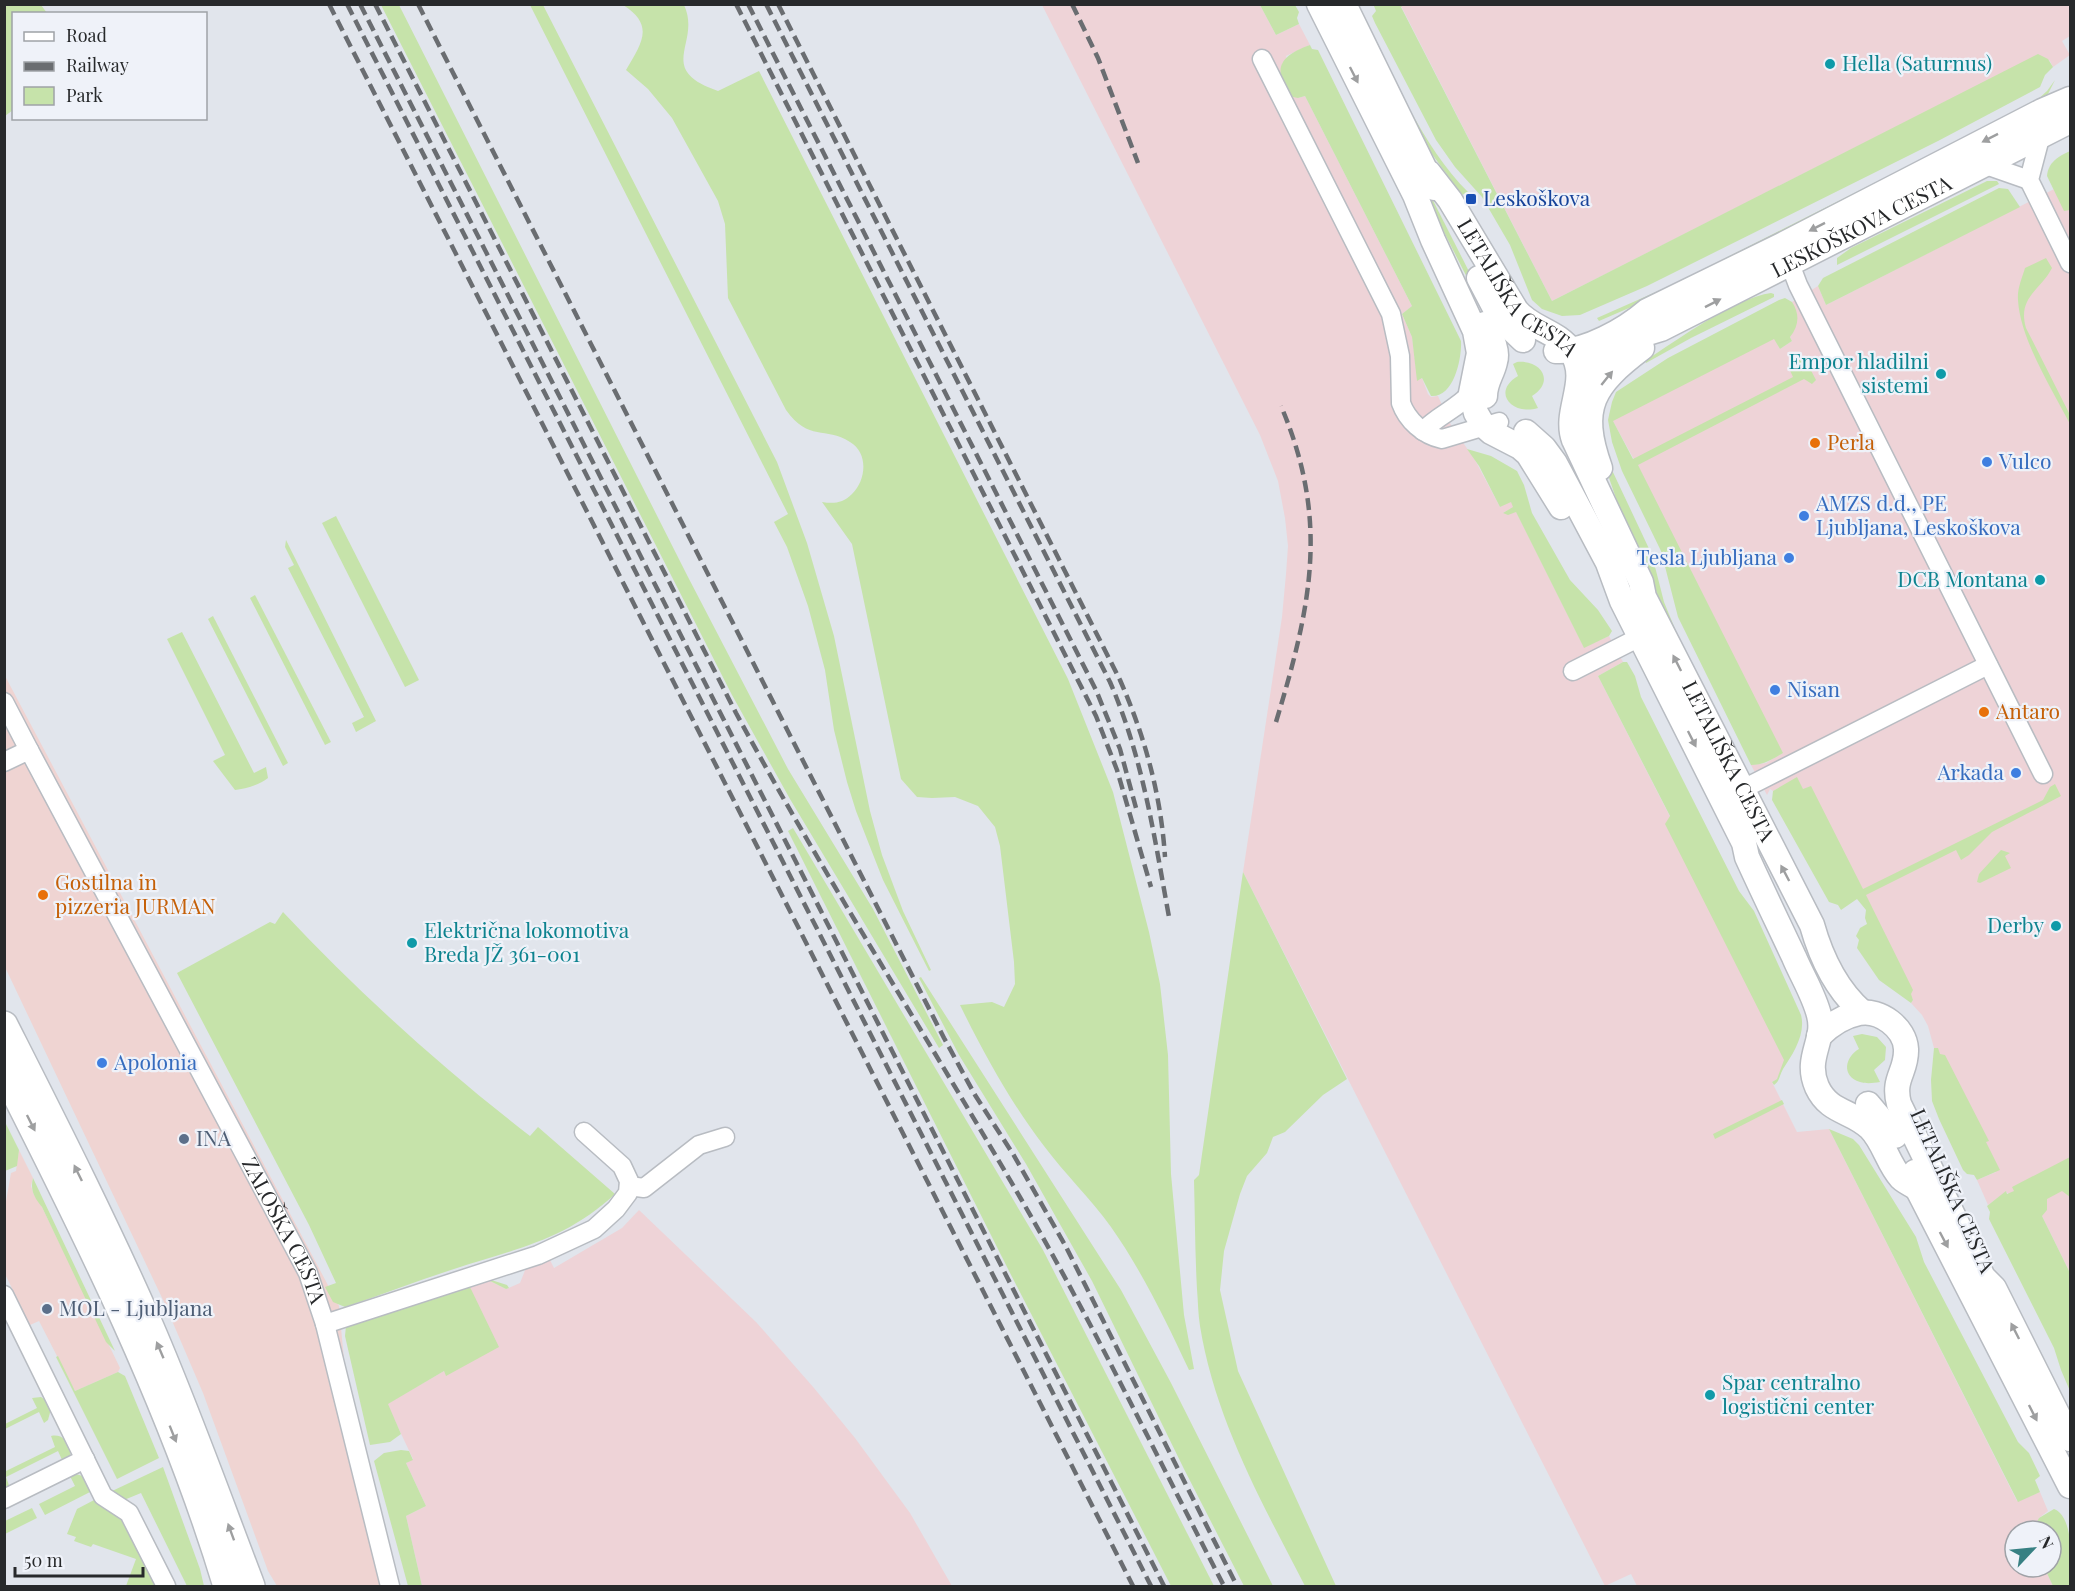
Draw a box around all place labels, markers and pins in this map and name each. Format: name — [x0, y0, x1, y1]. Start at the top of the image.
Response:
place label: Hella (Saturnus) — [1842, 48, 1992, 76]
marker: Hella (Saturnus) — [1823, 57, 1837, 71]
place label: Leskoškova — [1483, 183, 1591, 211]
marker: Leskoškova — [1464, 192, 1478, 206]
place label: Empor hladilni sistemi — [1788, 346, 1929, 398]
marker: Empor hladilni sistemi — [1934, 367, 1948, 381]
place label: Perla — [1827, 427, 1876, 455]
marker: Perla — [1808, 436, 1822, 450]
place label: Vulco — [1998, 446, 2052, 474]
marker: Vulco — [1980, 455, 1994, 469]
place label: AMZS d.d., PE Ljubljana, Leskoškova — [1815, 488, 2021, 540]
marker: AMZS d.d., PE Ljubljana, Leskoškova — [1797, 509, 1811, 523]
place label: Tesla Ljubljana — [1637, 542, 1778, 570]
marker: Tesla Ljubljana — [1782, 551, 1796, 565]
place label: DCB Montana — [1897, 564, 2029, 592]
marker: DCB Montana — [2033, 573, 2047, 587]
place label: Nisan — [1787, 674, 1841, 702]
marker: Nisan — [1768, 683, 1782, 697]
place label: Antaro — [1995, 696, 2060, 724]
marker: Antaro — [1977, 705, 1991, 719]
place label: Arkada — [1936, 757, 2005, 785]
marker: Arkada — [2009, 766, 2023, 780]
place label: Gostilna in pizzeria JURMAN — [55, 867, 216, 919]
marker: Gostilna in pizzeria JURMAN — [36, 888, 50, 902]
place label: Derby — [1987, 910, 2044, 938]
place label: Električna lokomotiva Breda JŽ 361-001 — [424, 915, 630, 967]
marker: Derby — [2049, 919, 2063, 933]
marker: Električna lokomotiva Breda JŽ 361-001 — [405, 936, 419, 950]
place label: Apolonia — [113, 1047, 198, 1075]
marker: Apolonia — [95, 1056, 109, 1070]
place label: INA — [196, 1123, 232, 1151]
marker: INA — [177, 1132, 191, 1146]
place label: MOL - Ljubljana — [59, 1293, 213, 1321]
marker: MOL - Ljubljana — [40, 1302, 54, 1316]
place label: Spar centralno logistični center — [1722, 1367, 1875, 1419]
marker: Spar centralno logistični center — [1703, 1388, 1717, 1402]

